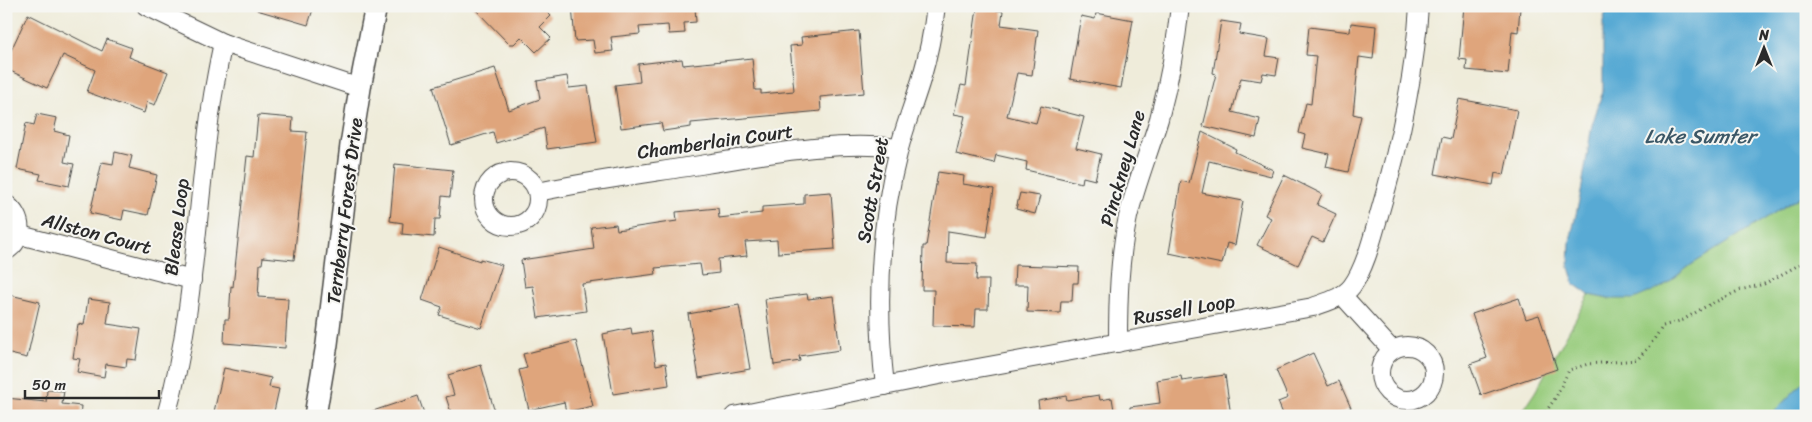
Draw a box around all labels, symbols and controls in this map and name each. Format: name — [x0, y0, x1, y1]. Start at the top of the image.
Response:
north arrow — [1740, 22, 1790, 72]
text: N — [1758, 23, 1769, 48]
street label: Pinckney Lane — [1090, 106, 1155, 230]
street label: Chamberlain Court — [635, 114, 795, 169]
street label: Ternberry Forest Drive — [317, 116, 372, 306]
water label: Lake Sumter — [1645, 119, 1759, 154]
street label: Scott Street — [847, 135, 898, 246]
street label: Blease Loop — [154, 177, 199, 278]
street label: Allston Court — [38, 203, 155, 264]
street label: Russell Loop — [1131, 284, 1237, 335]
scale bar — [25, 367, 159, 399]
text: 50 m — [32, 372, 67, 398]

